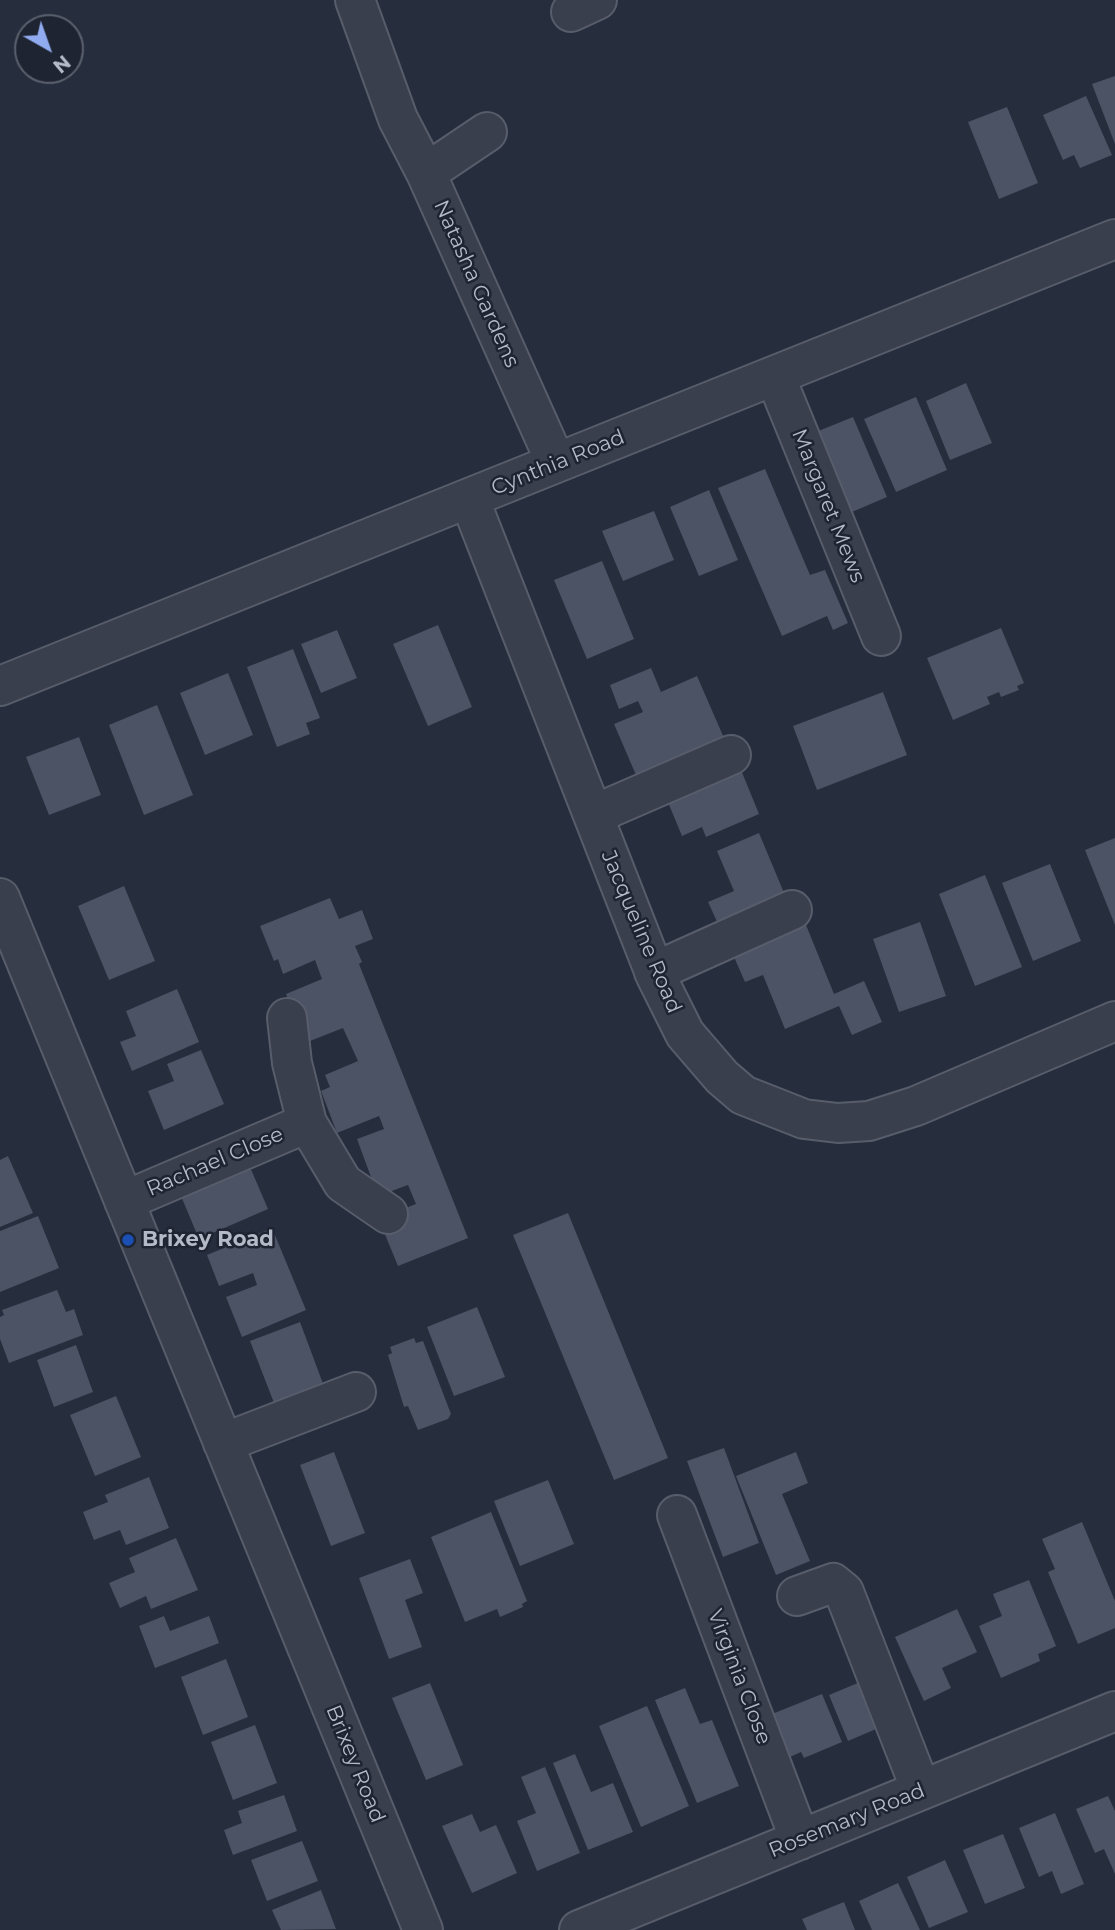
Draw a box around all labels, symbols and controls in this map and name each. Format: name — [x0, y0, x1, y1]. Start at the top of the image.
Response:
north arrow — [14, 14, 84, 84]
text: N — [48, 50, 75, 78]
street label: Natasha Gardens — [428, 196, 524, 372]
street label: Cynthia Road — [488, 425, 628, 501]
street label: Margaret Mews — [786, 426, 870, 586]
street label: Jacqueline Road — [595, 847, 687, 1017]
street label: Rachael Close — [143, 1122, 287, 1202]
place label: Brixey Road — [142, 1227, 274, 1253]
marker: Brixey Road — [120, 1232, 136, 1248]
street label: Virginia Close — [702, 1606, 776, 1748]
street label: Brixey Road — [320, 1701, 390, 1827]
street label: Rosemary Road — [765, 1778, 929, 1864]

